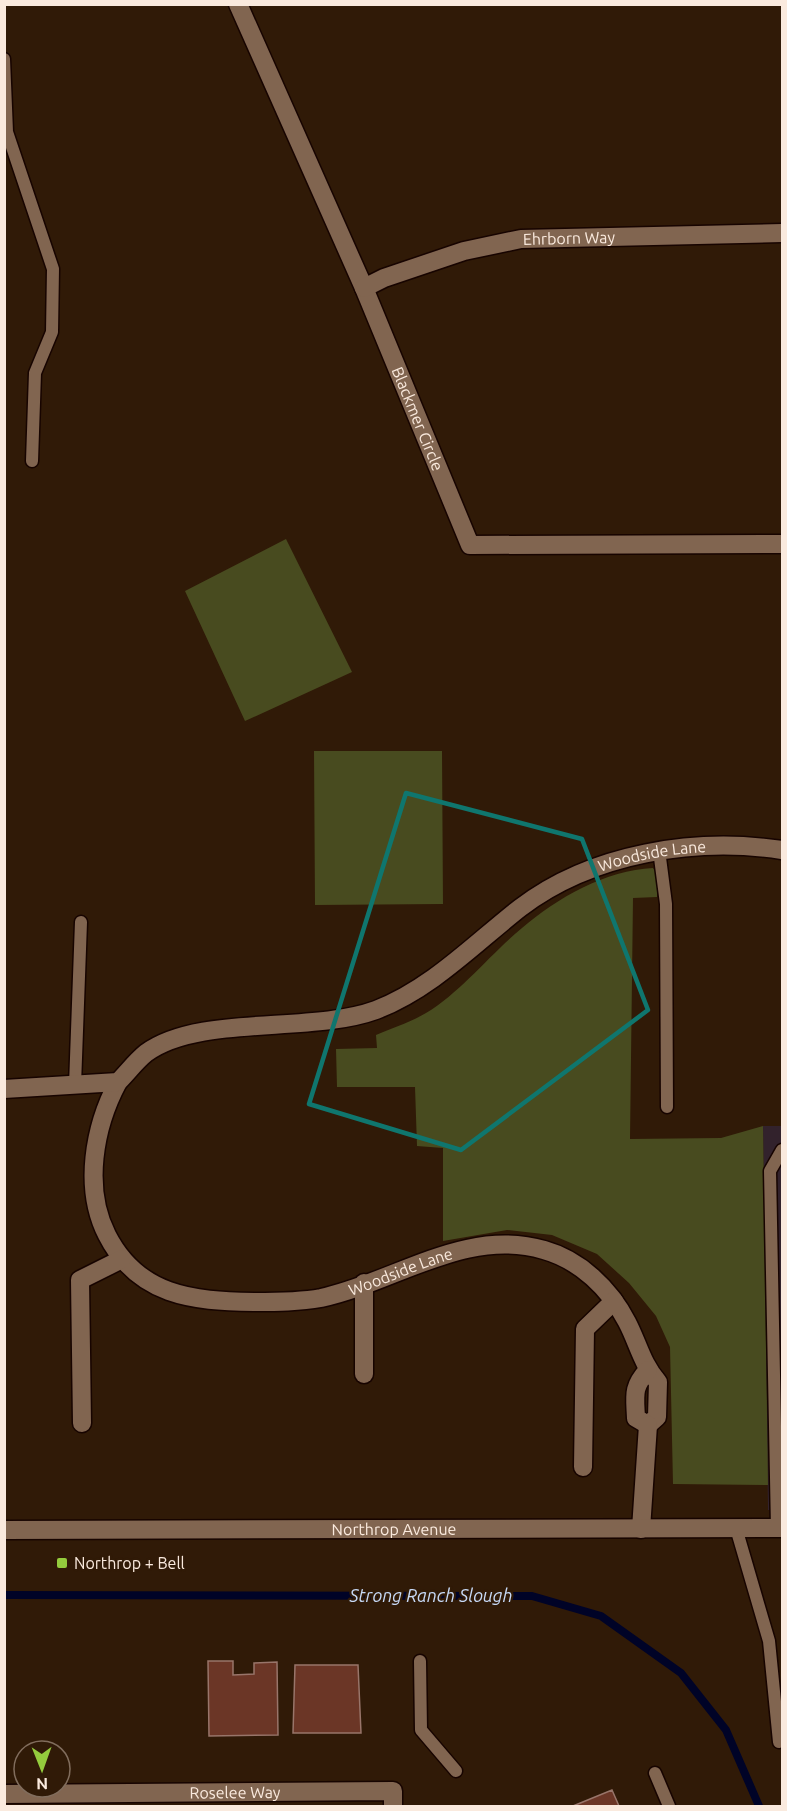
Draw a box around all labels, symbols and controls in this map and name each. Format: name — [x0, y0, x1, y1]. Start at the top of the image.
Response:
street label: Ehrborn Way — [523, 228, 616, 248]
street label: Blackmer Circle — [388, 364, 447, 473]
street label: Woodside Lane — [596, 837, 706, 875]
street label: Woodside Lane — [346, 1244, 455, 1299]
street label: Northrop Avenue — [332, 1520, 456, 1538]
place label: Northrop + Bell — [74, 1554, 185, 1572]
marker: Northrop + Bell — [55, 1556, 69, 1570]
water label: Strong Ranch Slough — [348, 1585, 513, 1605]
north arrow — [12, 1739, 72, 1799]
text: N — [36, 1775, 48, 1793]
street label: Roselee Way — [189, 1783, 281, 1802]

